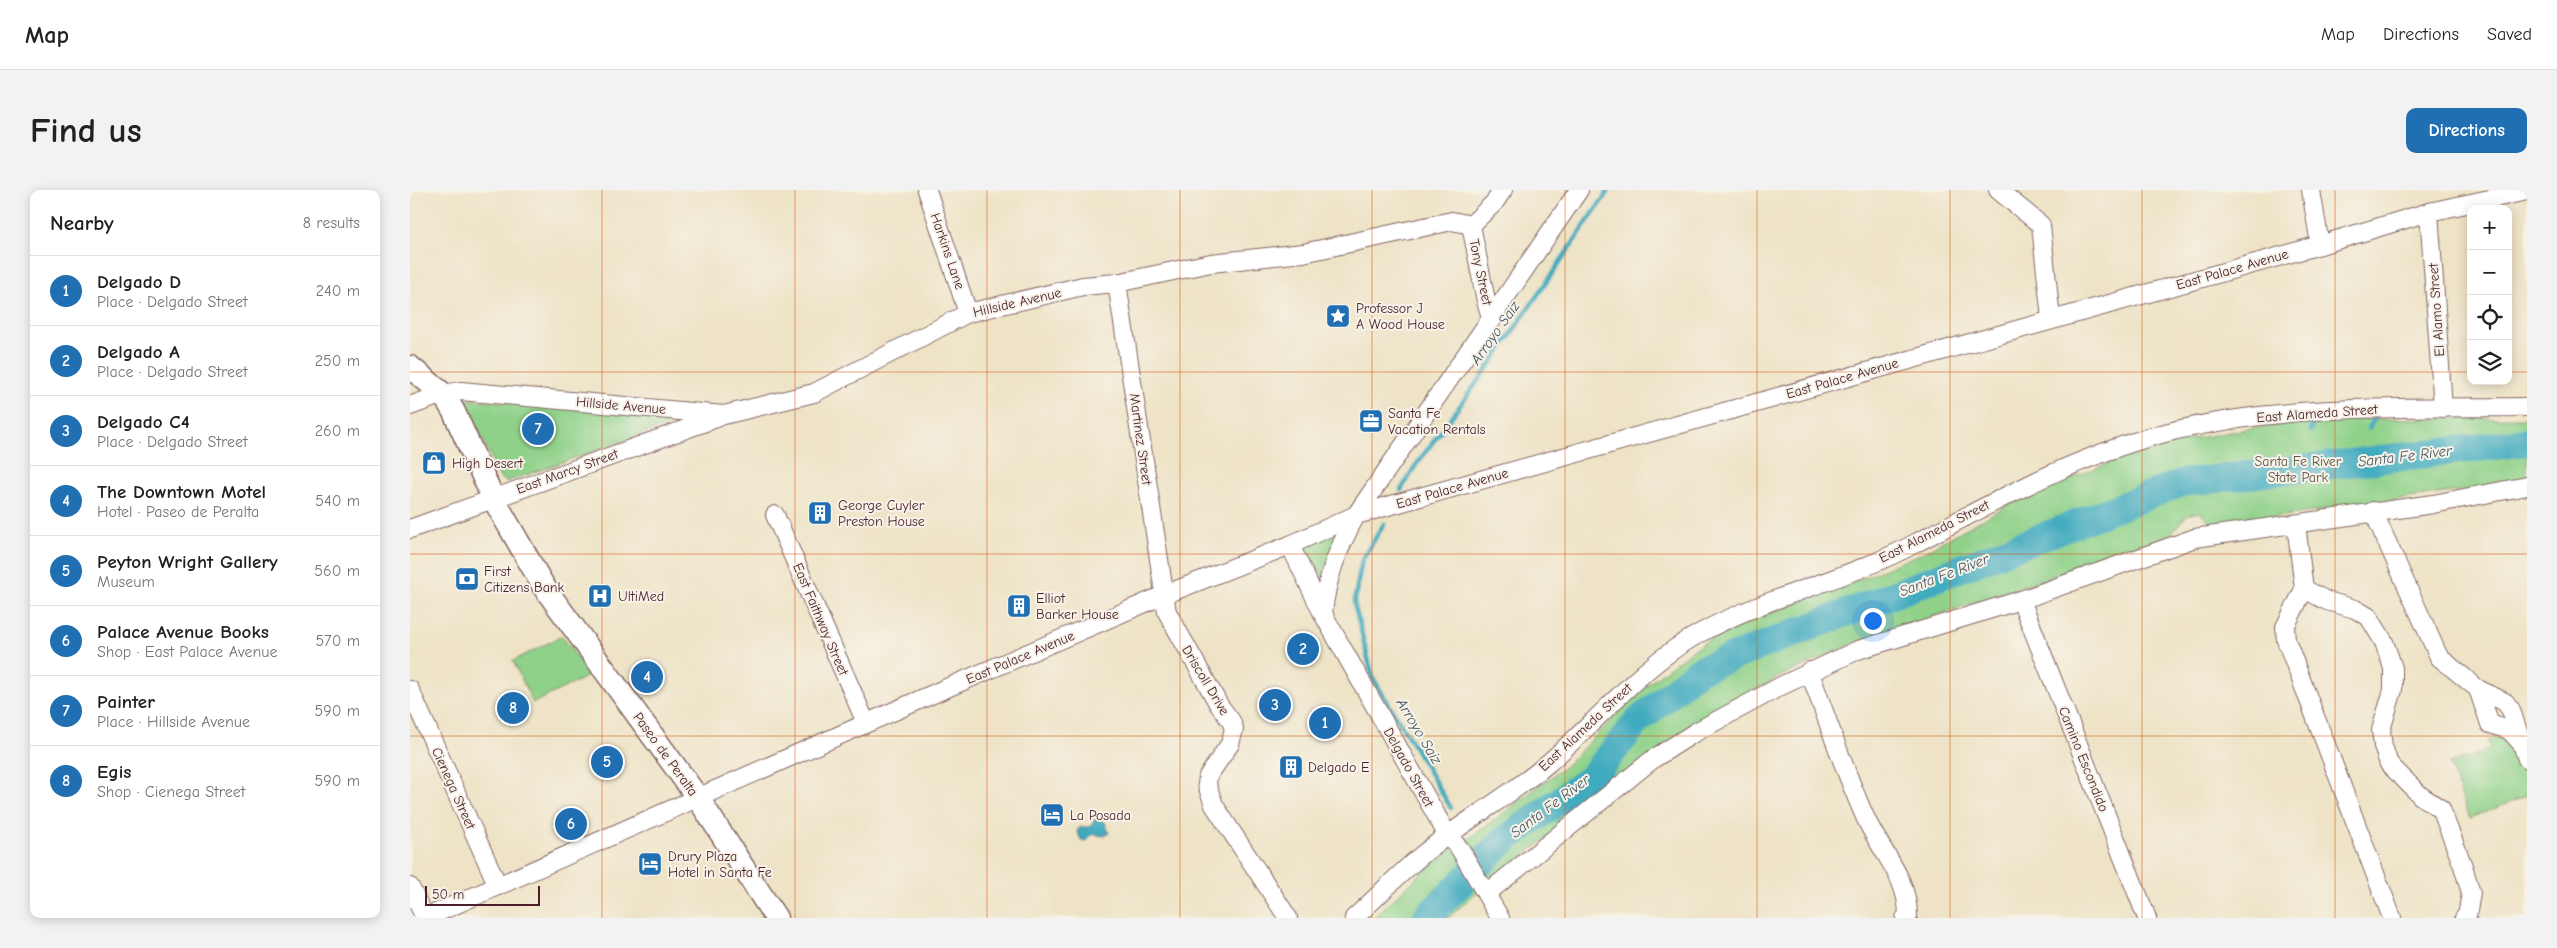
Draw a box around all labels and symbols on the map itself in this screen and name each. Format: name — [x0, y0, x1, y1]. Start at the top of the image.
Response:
street label: Harkins Lane — [926, 211, 969, 292]
street label: Tony Street — [1465, 237, 1496, 308]
street label: East Palace Avenue — [2174, 245, 2290, 294]
street label: El Alamo Street — [2425, 262, 2448, 357]
street label: Hillside Avenue — [971, 284, 1063, 321]
water label: Arroyo Saiz — [1466, 297, 1524, 369]
place label: Professor J A Wood House — [1356, 300, 1445, 333]
place icon: Professor J A Wood House — [1325, 303, 1351, 329]
street label: East Palace Avenue — [1784, 354, 1900, 403]
street label: Martinez Street — [1126, 392, 1155, 487]
street label: Hillside Avenue — [575, 393, 667, 418]
street label: East Alameda Street — [2256, 401, 2379, 426]
place label: Santa Fe Vacation Rentals — [1388, 405, 1486, 438]
office icon: Santa Fe Vacation Rentals — [1358, 408, 1384, 434]
pin: 7 — [522, 410, 554, 448]
water label: Santa Fe River — [2357, 441, 2454, 471]
street label: East Marcy Street — [514, 445, 621, 498]
shop icon: High Desert — [421, 450, 447, 476]
park label: Santa Fe River State Park — [2255, 453, 2342, 486]
place label: High Desert — [452, 455, 524, 472]
street label: East Palace Avenue — [1394, 464, 1510, 513]
street label: East Alameda Street — [1876, 496, 1993, 567]
place label: George Cuyler Preston House — [838, 497, 925, 530]
building icon: George Cuyler Preston House — [807, 500, 833, 526]
water label: Santa Fe River — [1897, 549, 1992, 600]
street label: East Faithway Street — [789, 560, 852, 679]
place label: First Citizens Bank — [484, 563, 565, 596]
bank icon: First Citizens Bank — [454, 566, 480, 592]
hospital icon: UltiMed — [587, 583, 613, 609]
place label: UltiMed — [618, 588, 664, 605]
place label: Elliot Barker House — [1036, 590, 1119, 623]
building icon: Elliot Barker House — [1006, 593, 1032, 619]
your location — [1860, 608, 1886, 634]
street label: East Palace Avenue — [963, 627, 1077, 688]
pin: 2 — [1287, 630, 1319, 668]
street label: Driscoll Drive — [1178, 642, 1233, 718]
pin: 4 — [631, 658, 663, 696]
street label: East Alameda Street — [1535, 679, 1636, 775]
pin: 3 — [1259, 686, 1291, 724]
pin: 8 — [497, 689, 529, 727]
water label: Arroyo Saiz — [1392, 694, 1446, 768]
pin: 1 — [1309, 704, 1341, 742]
street label: Camino Escondido — [2055, 704, 2112, 814]
street label: Paseo de Peralta — [630, 709, 702, 799]
street label: Delgado Street — [1380, 725, 1438, 811]
pin: 5 — [591, 743, 623, 781]
street label: Cienega Street — [428, 745, 480, 833]
building icon: Delgado E — [1278, 754, 1304, 780]
place label: Delgado E — [1308, 759, 1369, 776]
water label: Santa Fe River — [1507, 770, 1594, 842]
hotel icon: La Posada — [1039, 802, 1065, 828]
pin: 6 — [555, 805, 587, 843]
place label: La Posada — [1070, 807, 1131, 824]
place label: Drury Plaza Hotel in Santa Fe — [668, 848, 772, 881]
hotel icon: Drury Plaza Hotel in Santa Fe — [637, 851, 663, 877]
scale bar — [425, 883, 540, 906]

